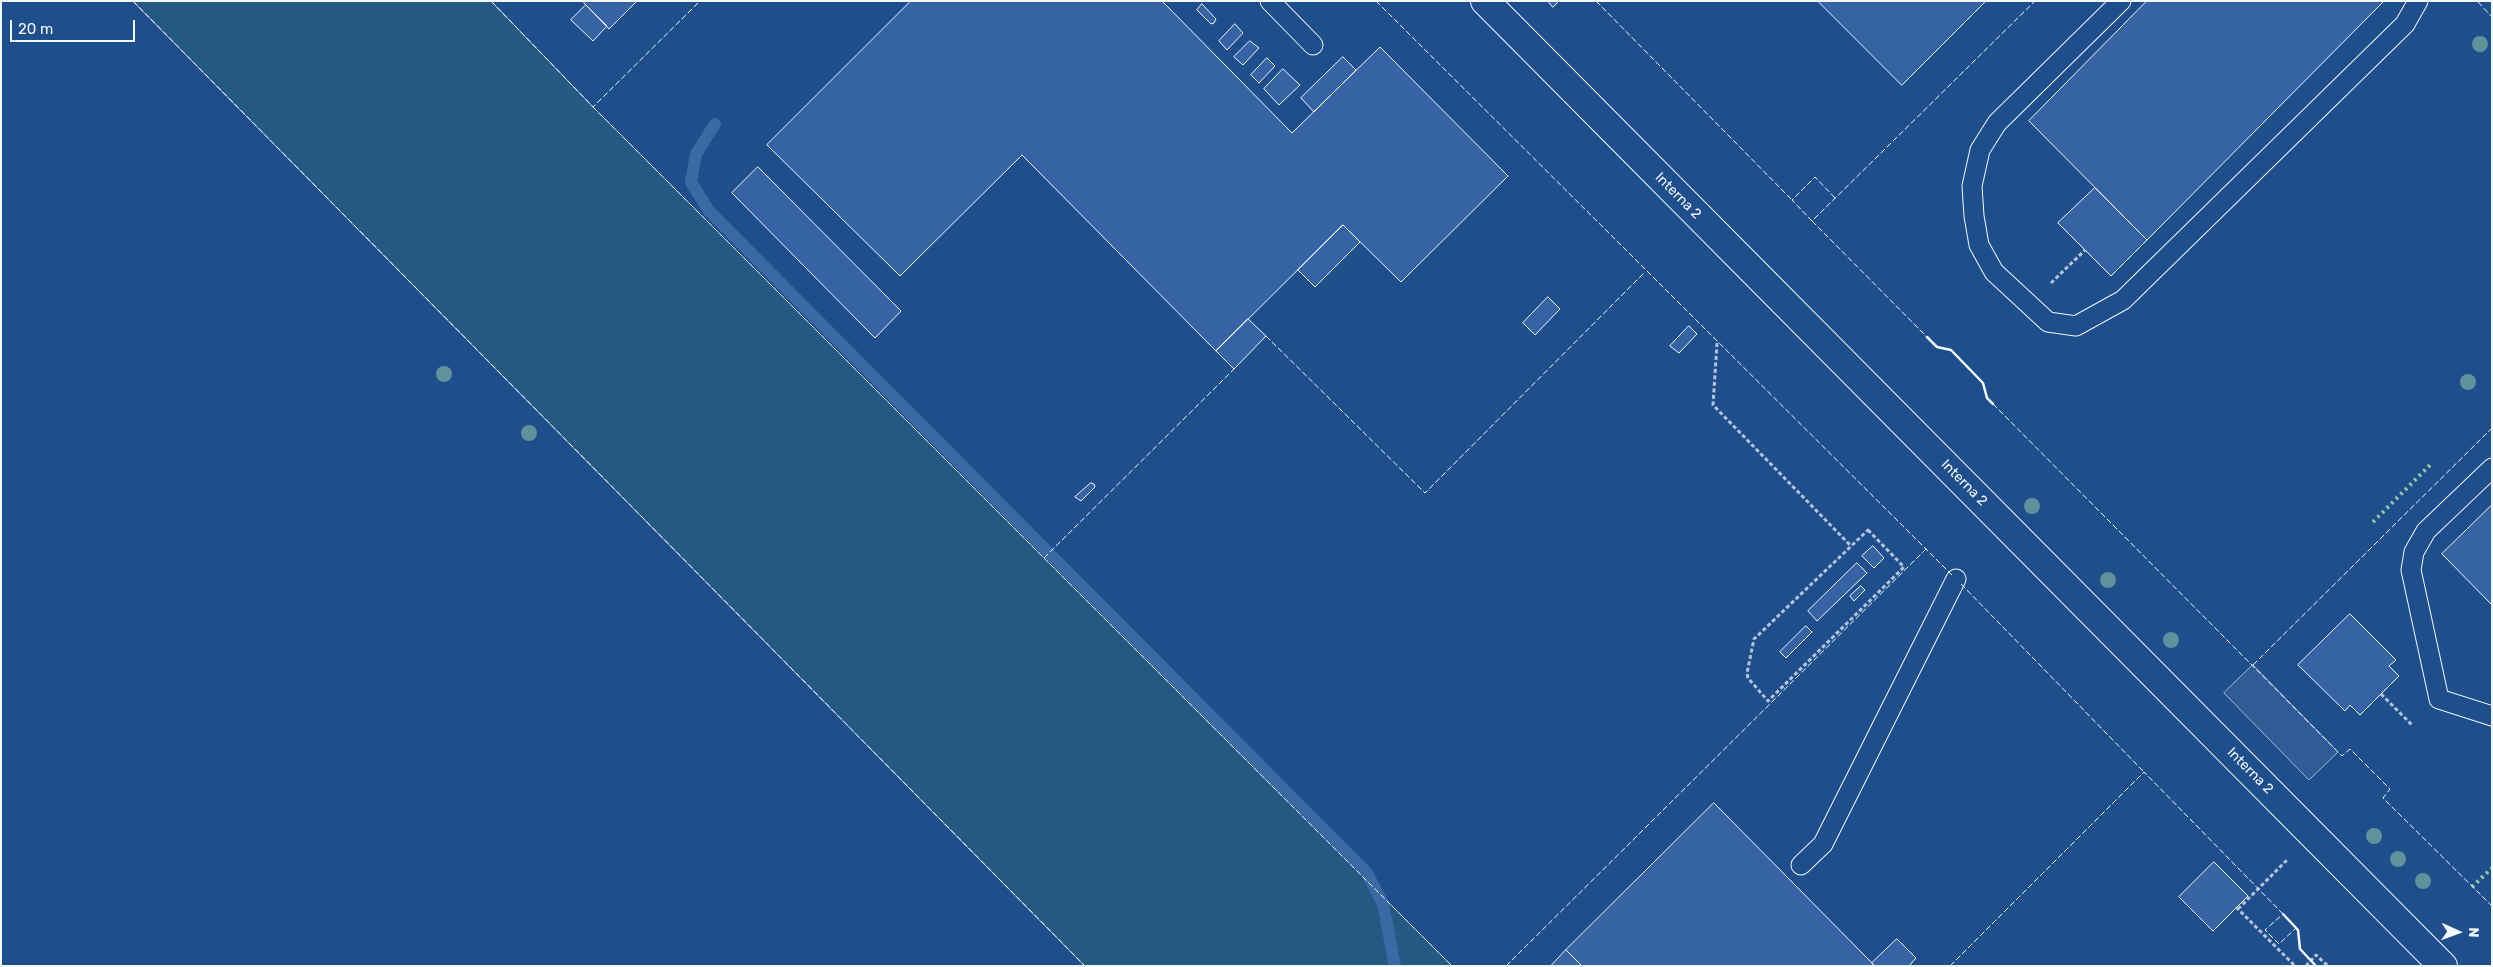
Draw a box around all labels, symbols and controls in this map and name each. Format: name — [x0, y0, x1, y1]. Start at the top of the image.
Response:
scale bar — [12, 10, 138, 42]
text: 20 m — [18, 20, 53, 38]
street label: Interna 2 — [1651, 169, 1705, 223]
street label: Interna 2 — [1937, 456, 1991, 510]
street label: Interna 2 — [2223, 744, 2277, 798]
north arrow — [2433, 907, 2483, 957]
text: N — [2465, 927, 2482, 938]

